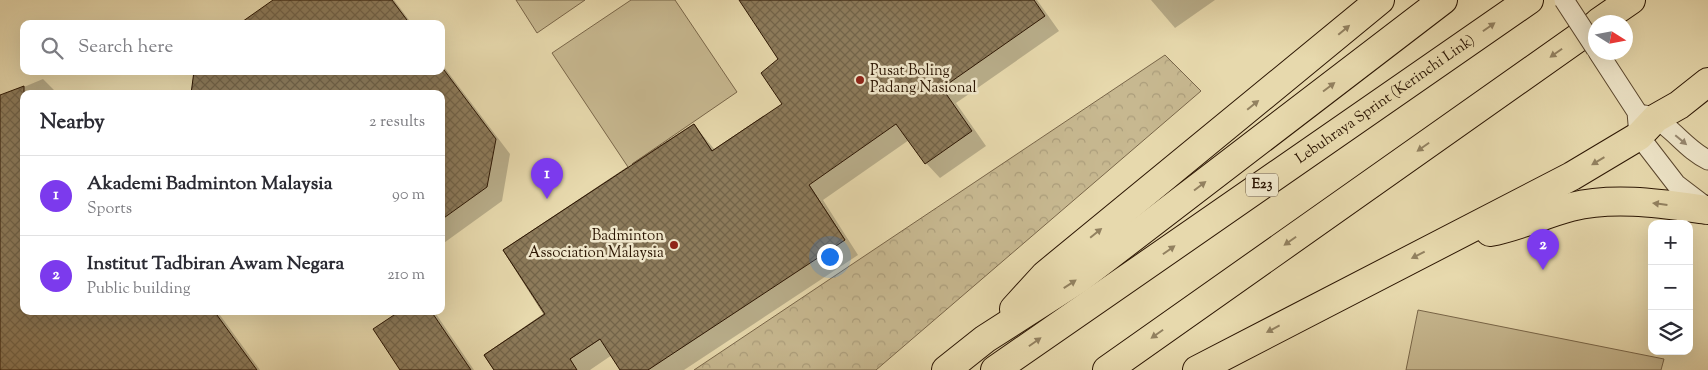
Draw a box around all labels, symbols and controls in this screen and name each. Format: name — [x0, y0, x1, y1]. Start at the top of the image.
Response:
north arrow — [1588, 15, 1633, 60]
search box — [20, 20, 445, 75]
one-way arrow — [1482, 22, 1496, 32]
one-way arrow — [1337, 24, 1350, 35]
street label: Lebuhraya Sprint (Kerinchi Link) — [1292, 30, 1479, 169]
icon: search — [38, 34, 66, 62]
text: Search here — [78, 34, 173, 61]
one-way arrow — [1549, 48, 1563, 58]
place label: Pusat Boling Padang Nasional — [870, 61, 977, 99]
marker: Pusat Boling Padang Nasional — [854, 74, 866, 86]
one-way arrow — [1322, 82, 1335, 93]
one-way arrow — [1246, 99, 1259, 110]
text: Nearby — [40, 108, 105, 138]
text: 2 results — [369, 111, 425, 134]
one-way arrow — [1674, 135, 1687, 146]
one-way arrow — [1416, 142, 1430, 152]
one-way arrow — [1590, 157, 1605, 165]
pin: 1 — [531, 158, 563, 199]
text: Akademi Badminton Malaysia — [87, 171, 332, 198]
road number: E23 — [1246, 174, 1278, 196]
one-way arrow — [1193, 181, 1207, 191]
text: 1 — [53, 184, 59, 207]
text: 90 m — [392, 184, 425, 207]
text: Sports — [87, 198, 132, 221]
one-way arrow — [1651, 200, 1667, 208]
map controls — [1648, 220, 1693, 355]
button: + — [1648, 220, 1693, 265]
place label: Badminton Association Malaysia — [528, 226, 664, 264]
one-way arrow — [1089, 228, 1102, 239]
pin: 2 — [1527, 229, 1559, 270]
one-way arrow — [1283, 236, 1297, 246]
marker: Badminton Association Malaysia — [668, 239, 680, 251]
your location — [817, 244, 843, 270]
one-way arrow — [1162, 245, 1176, 255]
text: Institut Tadbiran Awam Negara — [87, 251, 344, 278]
one-way arrow — [1411, 251, 1425, 259]
text: 2 — [52, 264, 60, 287]
text: 210 m — [387, 264, 425, 287]
button: − — [1648, 265, 1693, 310]
text: Public building — [87, 278, 191, 301]
one-way arrow — [1064, 279, 1077, 289]
button: layers — [1648, 310, 1693, 355]
one-way arrow — [1266, 325, 1281, 333]
one-way arrow — [1151, 329, 1164, 339]
one-way arrow — [1029, 337, 1042, 347]

